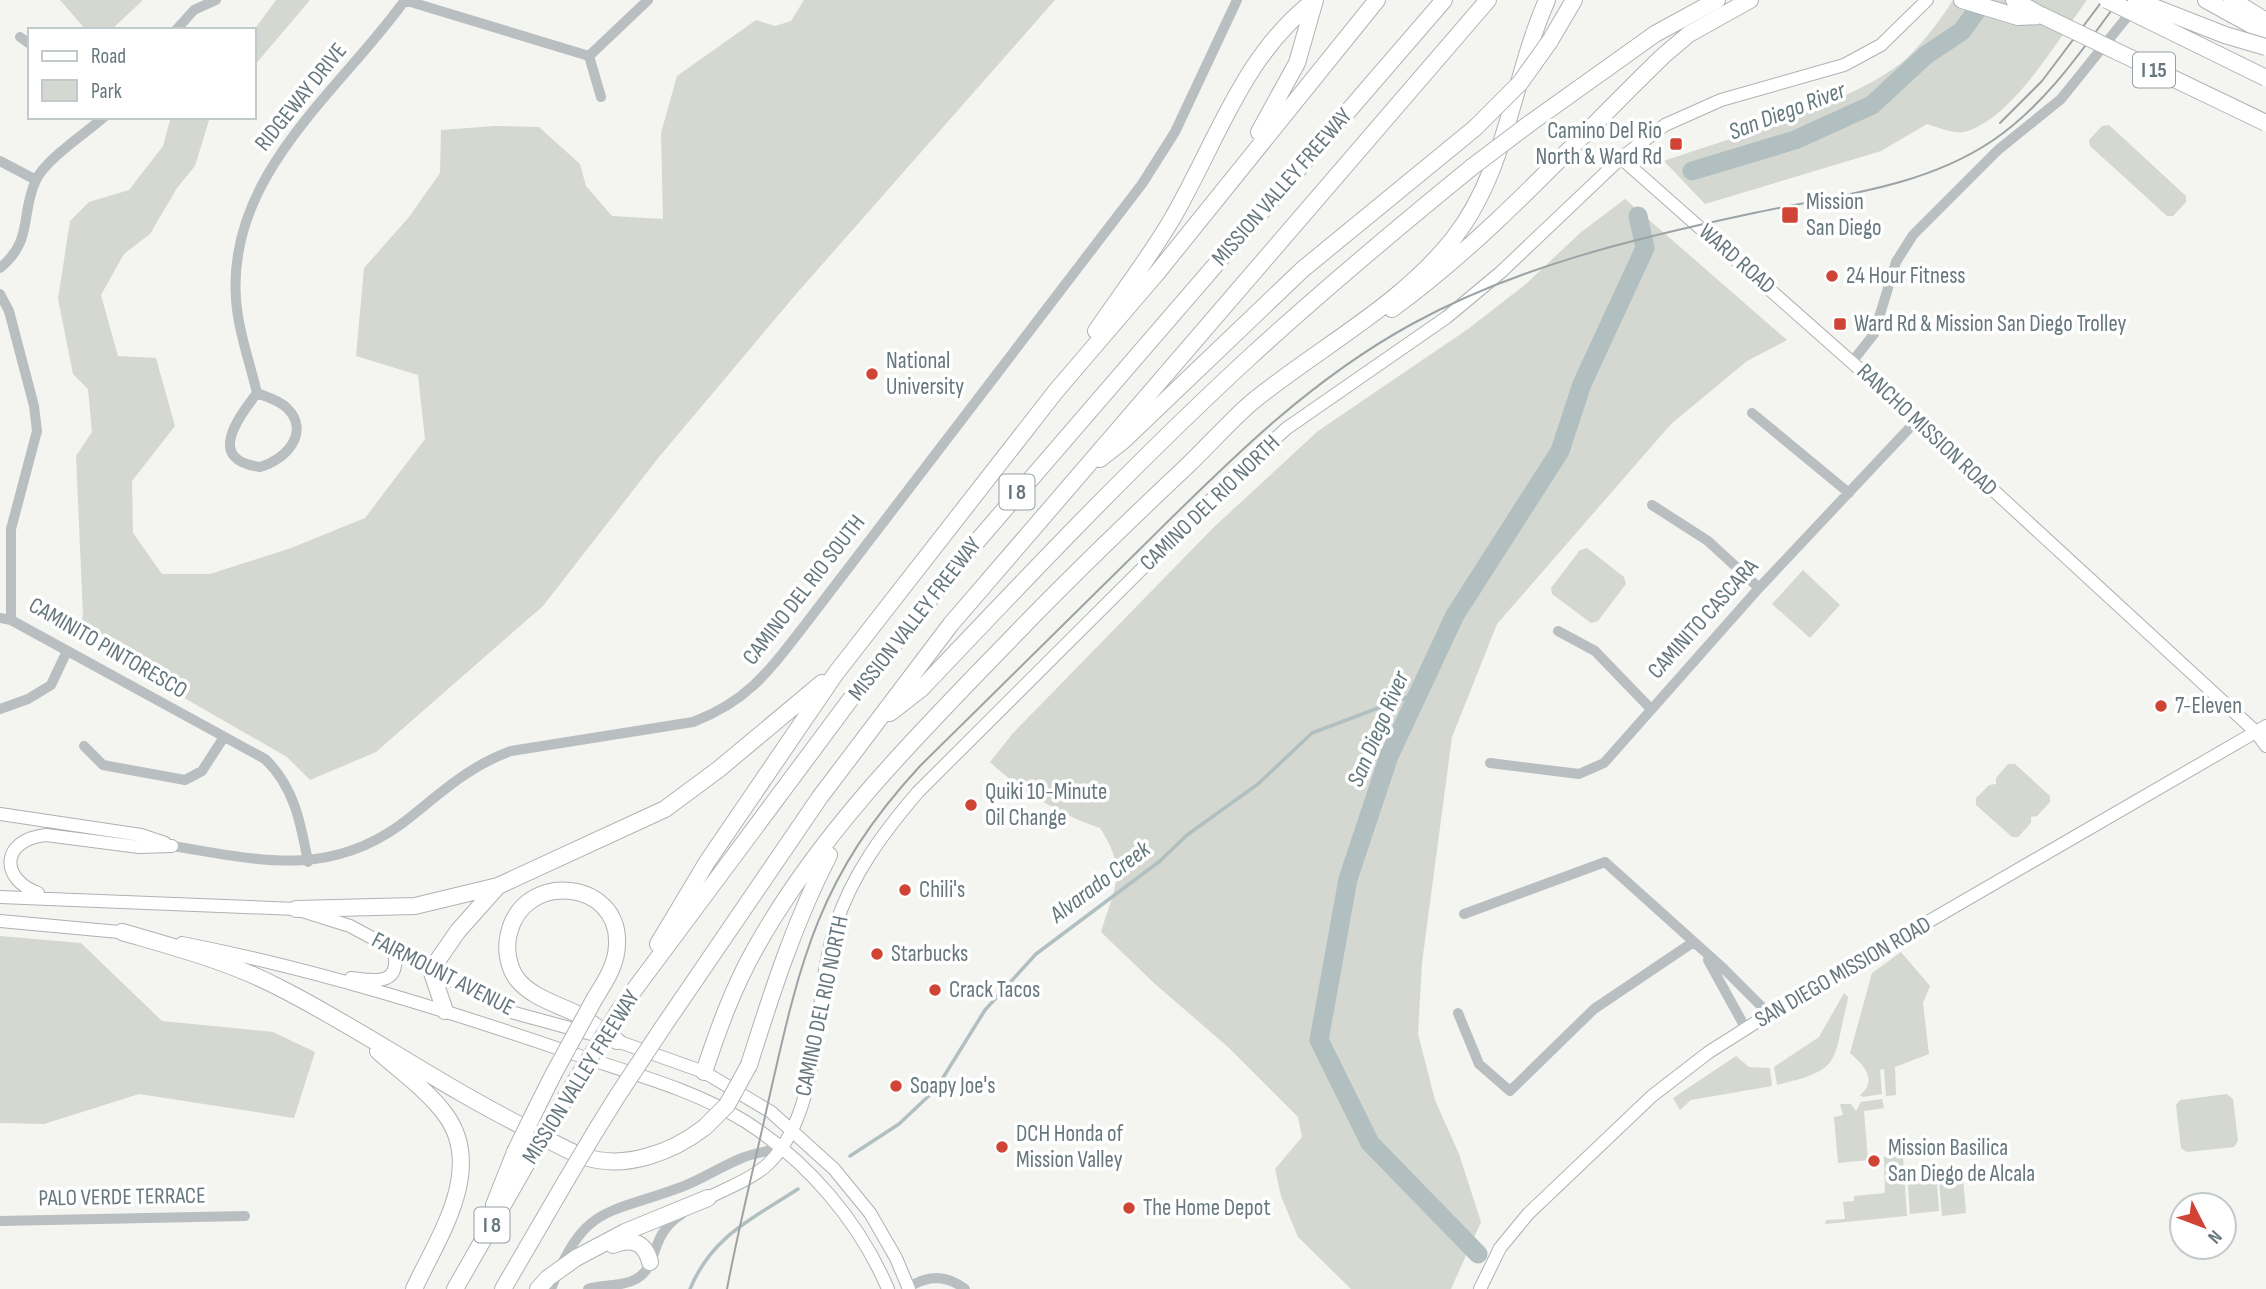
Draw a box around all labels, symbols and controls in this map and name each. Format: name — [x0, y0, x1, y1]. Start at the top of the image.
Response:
legend — [28, 28, 256, 119]
street label: RIDGEWAY DRIVE — [249, 37, 353, 157]
text: Road — [91, 44, 126, 69]
road number: I 15 — [2133, 52, 2175, 88]
water label: San Diego River — [1725, 75, 1850, 146]
text: Park — [91, 79, 122, 104]
street label: MISSION VALLEY FREEWAY — [1206, 102, 1358, 272]
place label: Camino Del Rio North & Ward Rd — [1535, 117, 1662, 171]
marker: Camino Del Rio North & Ward Rd — [1668, 136, 1684, 152]
place label: Mission San Diego — [1806, 188, 1882, 242]
marker: Mission San Diego — [1780, 205, 1800, 225]
street label: WARD ROAD — [1693, 218, 1781, 300]
place label: 24 Hour Fitness — [1846, 262, 1965, 290]
marker: 24 Hour Fitness — [1824, 268, 1840, 284]
place label: Ward Rd & Mission San Diego Trolley — [1854, 310, 2126, 338]
marker: Ward Rd & Mission San Diego Trolley — [1832, 316, 1848, 332]
place label: National University — [886, 347, 964, 401]
street label: RANCHO MISSION ROAD — [1851, 358, 2003, 502]
marker: National University — [864, 366, 880, 382]
street label: CAMINO DEL RIO NORTH — [1134, 429, 1286, 577]
road number: I 8 — [1000, 475, 1034, 510]
street label: CAMINO DEL RIO SOUTH — [737, 509, 871, 671]
street label: MISSION VALLEY FREEWAY — [842, 531, 988, 706]
street label: CAMINITO CASCARA — [1642, 553, 1764, 685]
street label: CAMINITO PINTORESCO — [24, 591, 192, 705]
water label: San Diego River — [1341, 666, 1416, 791]
place label: 7-Eleven — [2175, 692, 2242, 720]
marker: 7-Eleven — [2153, 698, 2169, 714]
place label: Quiki 10-Minute Oil Change — [985, 778, 1107, 832]
marker: Quiki 10-Minute Oil Change — [963, 797, 979, 813]
water label: Alvarado Creek — [1043, 834, 1157, 930]
place label: Chili's — [919, 876, 965, 904]
marker: Chili's — [897, 882, 913, 898]
street label: SAN DIEGO MISSION ROAD — [1750, 910, 1936, 1034]
street label: CAMINO DEL RIO NORTH — [789, 913, 855, 1099]
street label: FAIRMOUNT AVENUE — [367, 926, 519, 1022]
place label: Starbucks — [891, 940, 968, 968]
marker: Starbucks — [869, 946, 885, 962]
place label: Crack Tacos — [949, 976, 1040, 1004]
marker: Crack Tacos — [927, 982, 943, 998]
street label: MISSION VALLEY FREEWAY — [516, 985, 646, 1169]
place label: Soapy Joe's — [910, 1072, 995, 1100]
marker: Soapy Joe's — [888, 1078, 904, 1094]
place label: DCH Honda of Mission Valley — [1016, 1120, 1123, 1174]
place label: Mission Basilica San Diego de Alcala — [1888, 1134, 2035, 1188]
marker: DCH Honda of Mission Valley — [994, 1139, 1010, 1155]
marker: Mission Basilica San Diego de Alcala — [1866, 1153, 1882, 1169]
street label: PALO VERDE TERRACE — [38, 1182, 206, 1212]
north arrow — [2168, 1191, 2238, 1261]
place label: The Home Depot — [1143, 1194, 1270, 1222]
marker: The Home Depot — [1121, 1200, 1137, 1216]
road number: I 8 — [475, 1208, 510, 1242]
text: N — [2203, 1225, 2226, 1248]

